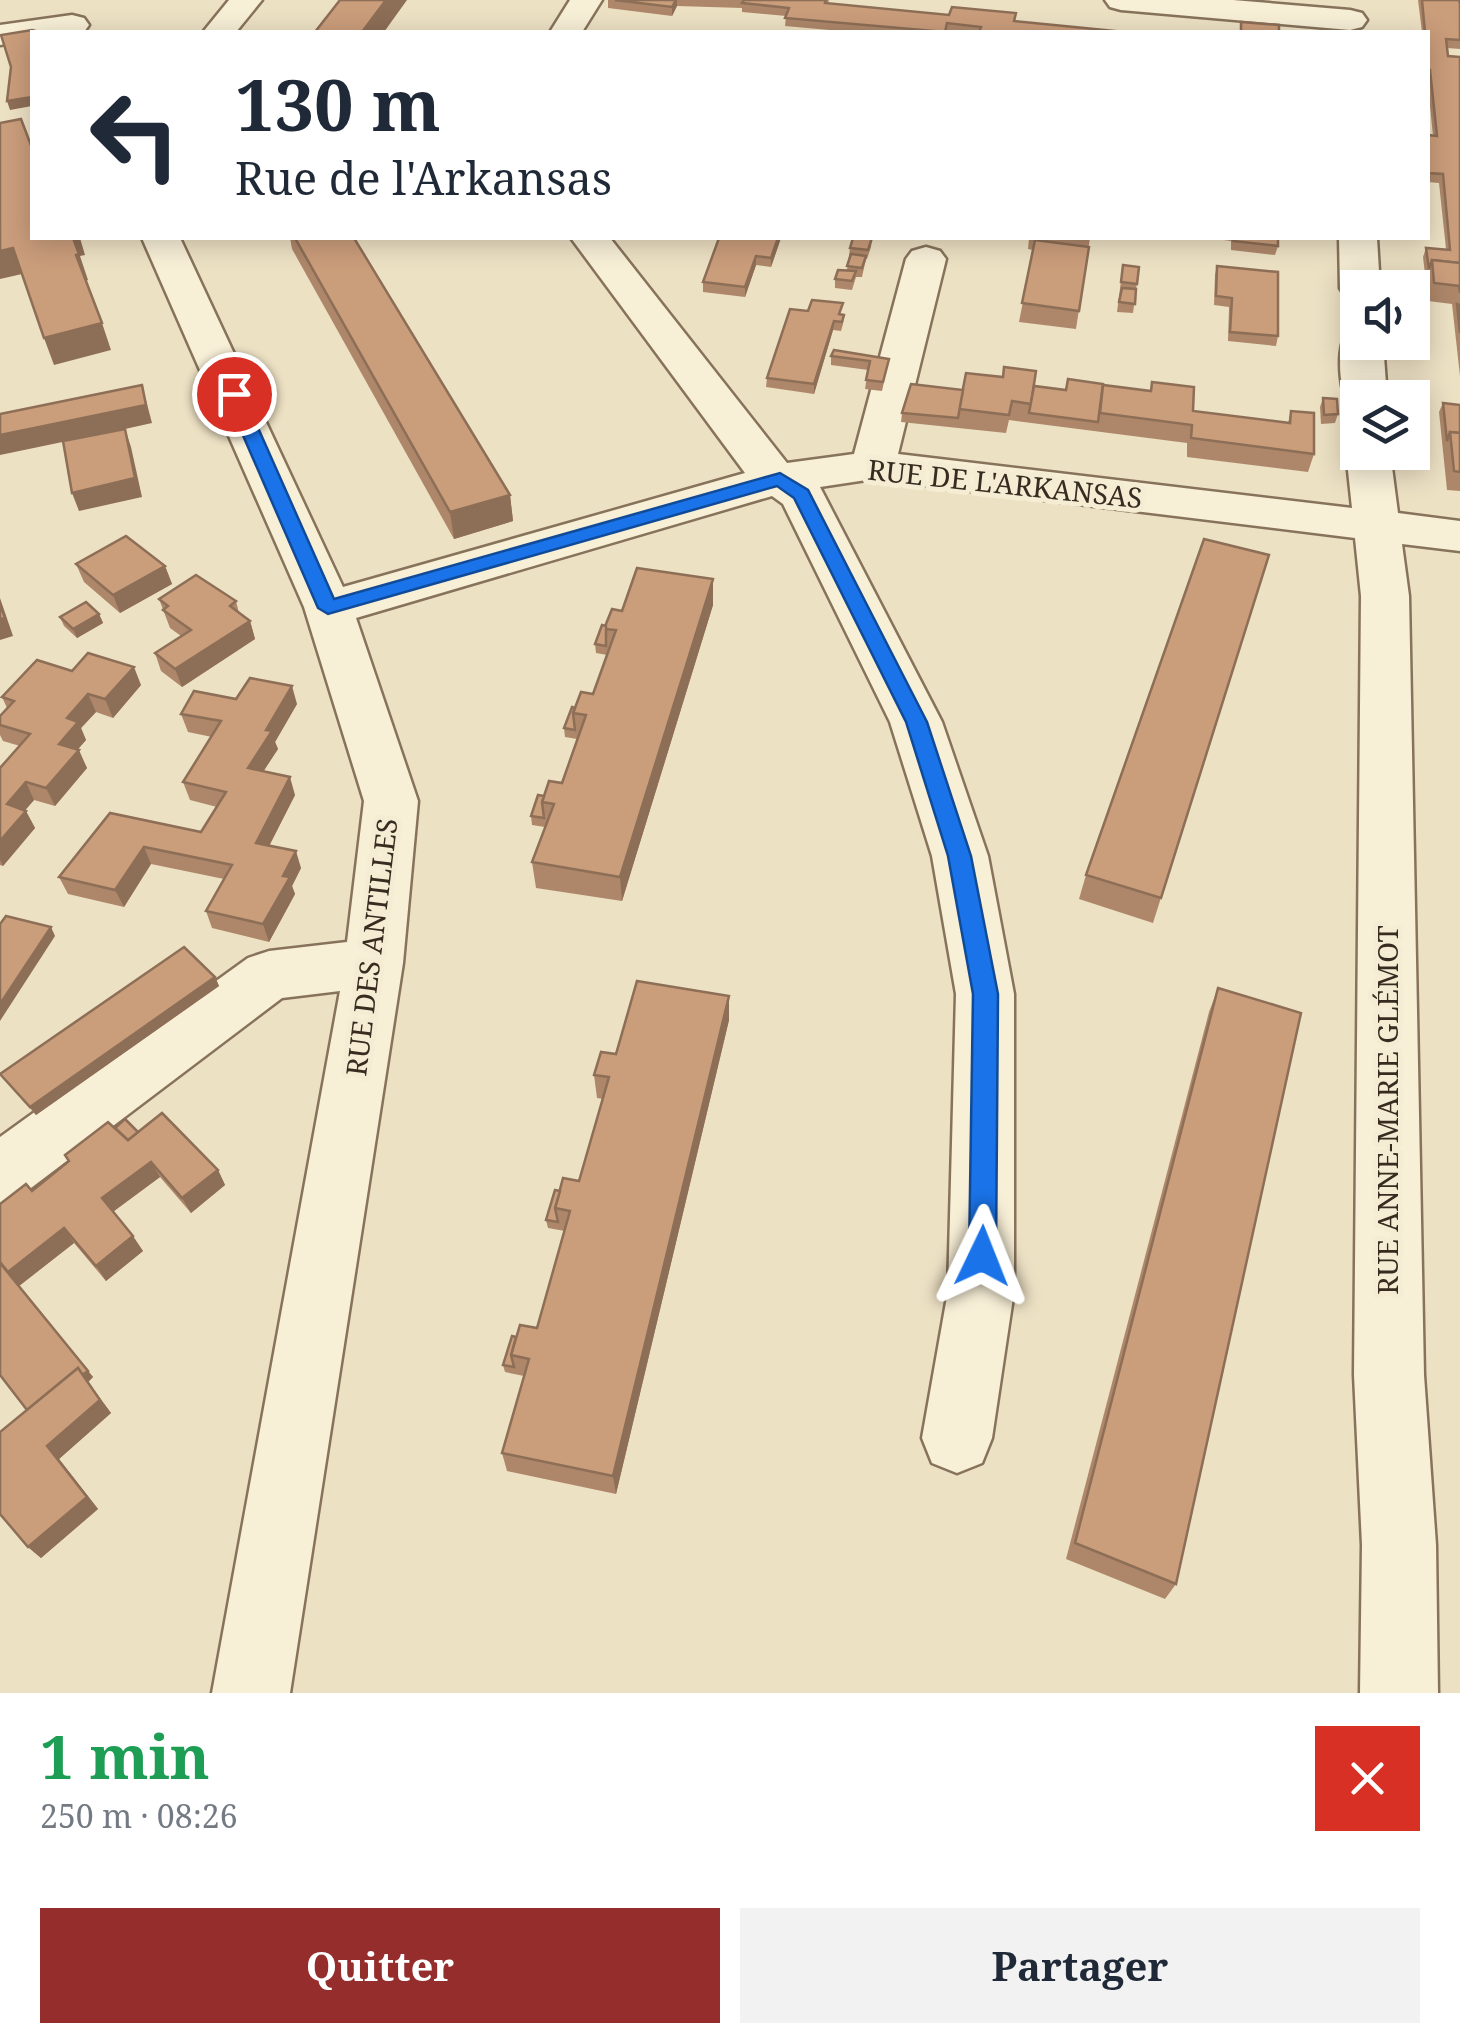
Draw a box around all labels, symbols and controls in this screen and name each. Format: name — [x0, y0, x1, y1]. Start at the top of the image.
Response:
text: 130 m — [235, 56, 441, 152]
icon: left — [70, 70, 200, 200]
text: Rue de l'Arkansas — [235, 147, 612, 208]
map controls — [1340, 270, 1430, 470]
button: sound — [1340, 270, 1430, 360]
pin — [192, 352, 277, 437]
icon: arrive — [207, 367, 262, 422]
button: layers — [1340, 380, 1430, 470]
street label: RUE DE L'ARKANSAS — [866, 450, 1144, 516]
street label: RUE DES ANTILLES — [336, 816, 406, 1078]
street label: RUE ANNE-MARIE GLÉMOT — [1368, 925, 1406, 1295]
position arrow — [930, 1204, 1034, 1308]
text: 1 min — [40, 1715, 210, 1797]
button: close — [1315, 1726, 1420, 1831]
text: 250 m · 08:26 — [40, 1794, 238, 1837]
button: Quitter — [40, 1908, 720, 2023]
button: Partager — [740, 1908, 1420, 2023]

